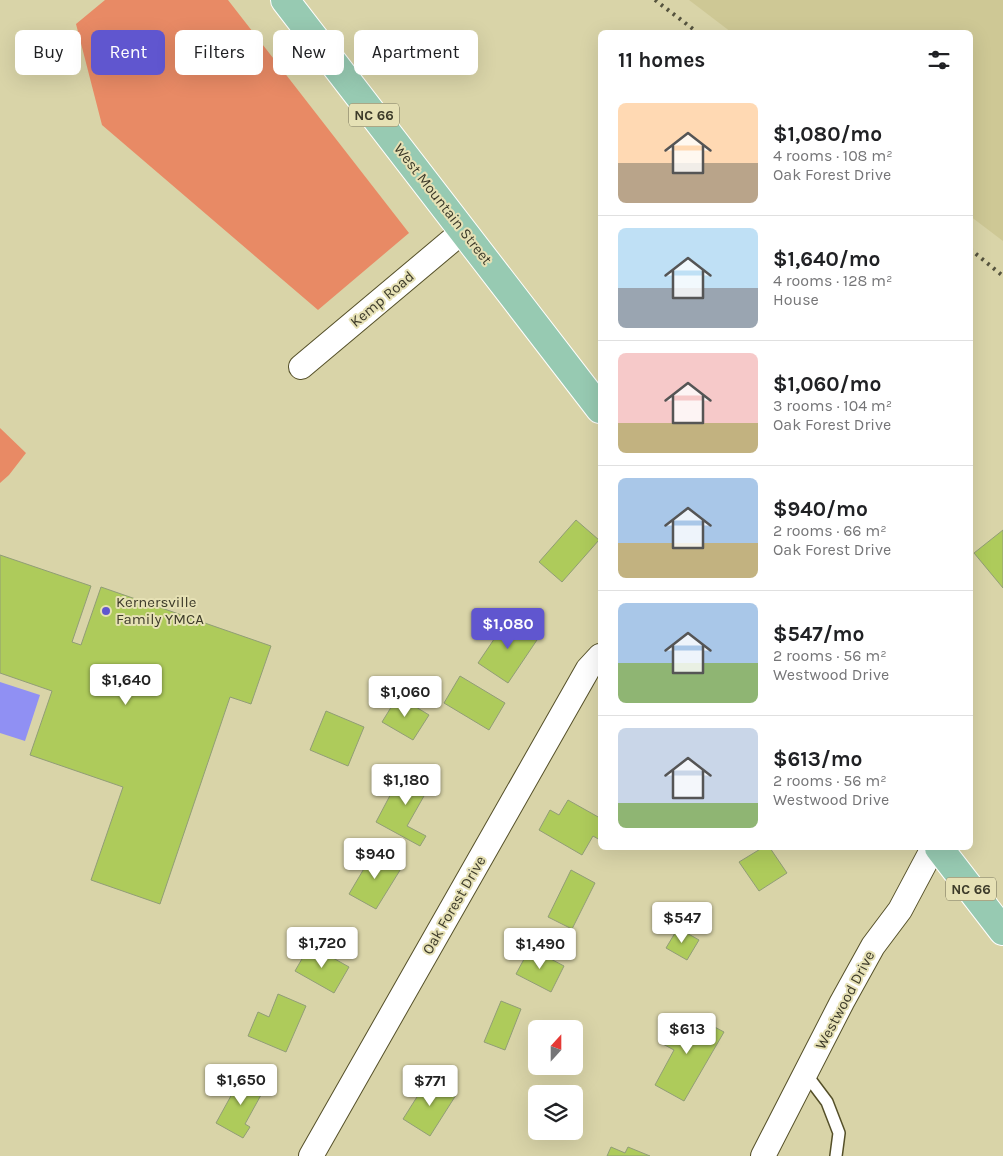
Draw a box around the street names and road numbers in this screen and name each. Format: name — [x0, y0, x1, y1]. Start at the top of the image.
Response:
road number: NC 66 — [349, 104, 399, 126]
street label: West Mountain Street — [390, 140, 496, 268]
street label: Kemp Road — [346, 267, 418, 331]
street label: Oak Forest Drive — [418, 853, 490, 957]
road number: NC 66 — [946, 878, 996, 901]
street label: Westwood Drive — [811, 948, 879, 1052]

